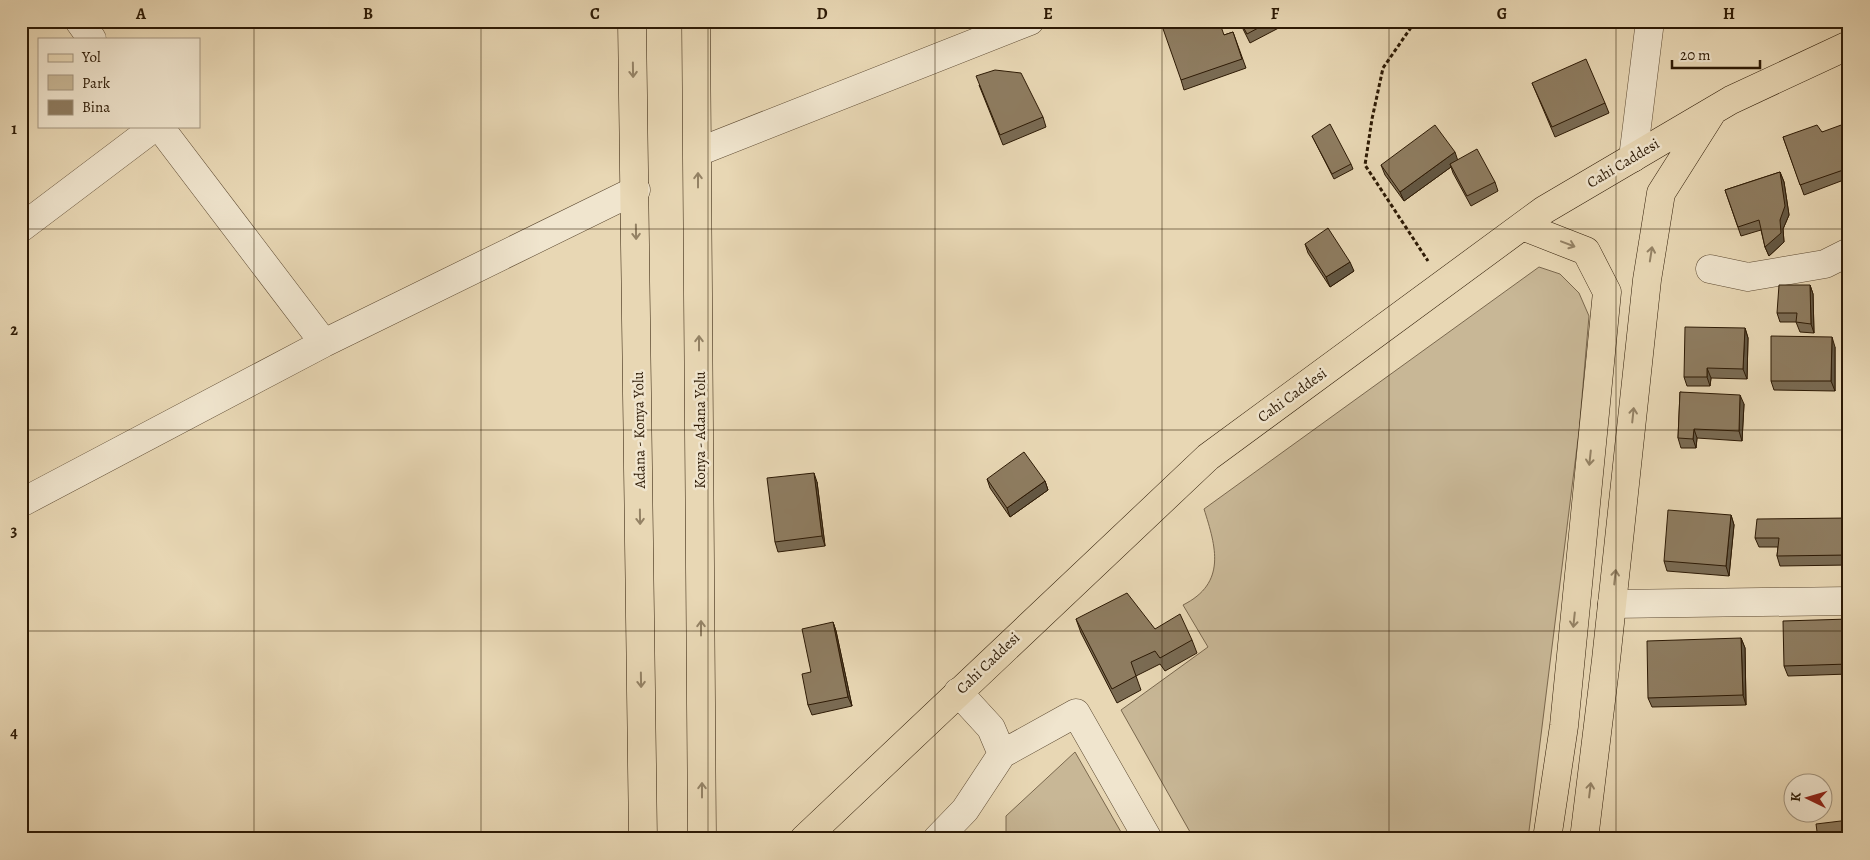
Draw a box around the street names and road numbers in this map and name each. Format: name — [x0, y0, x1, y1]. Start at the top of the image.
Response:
street label: Cahi Caddesi — [1583, 134, 1663, 192]
street label: Cahi Caddesi — [1253, 363, 1331, 427]
street label: Adana - Konya Yolu — [628, 370, 650, 490]
street label: Konya - Adana Yolu — [690, 370, 710, 489]
street label: Cahi Caddesi — [952, 628, 1024, 698]

